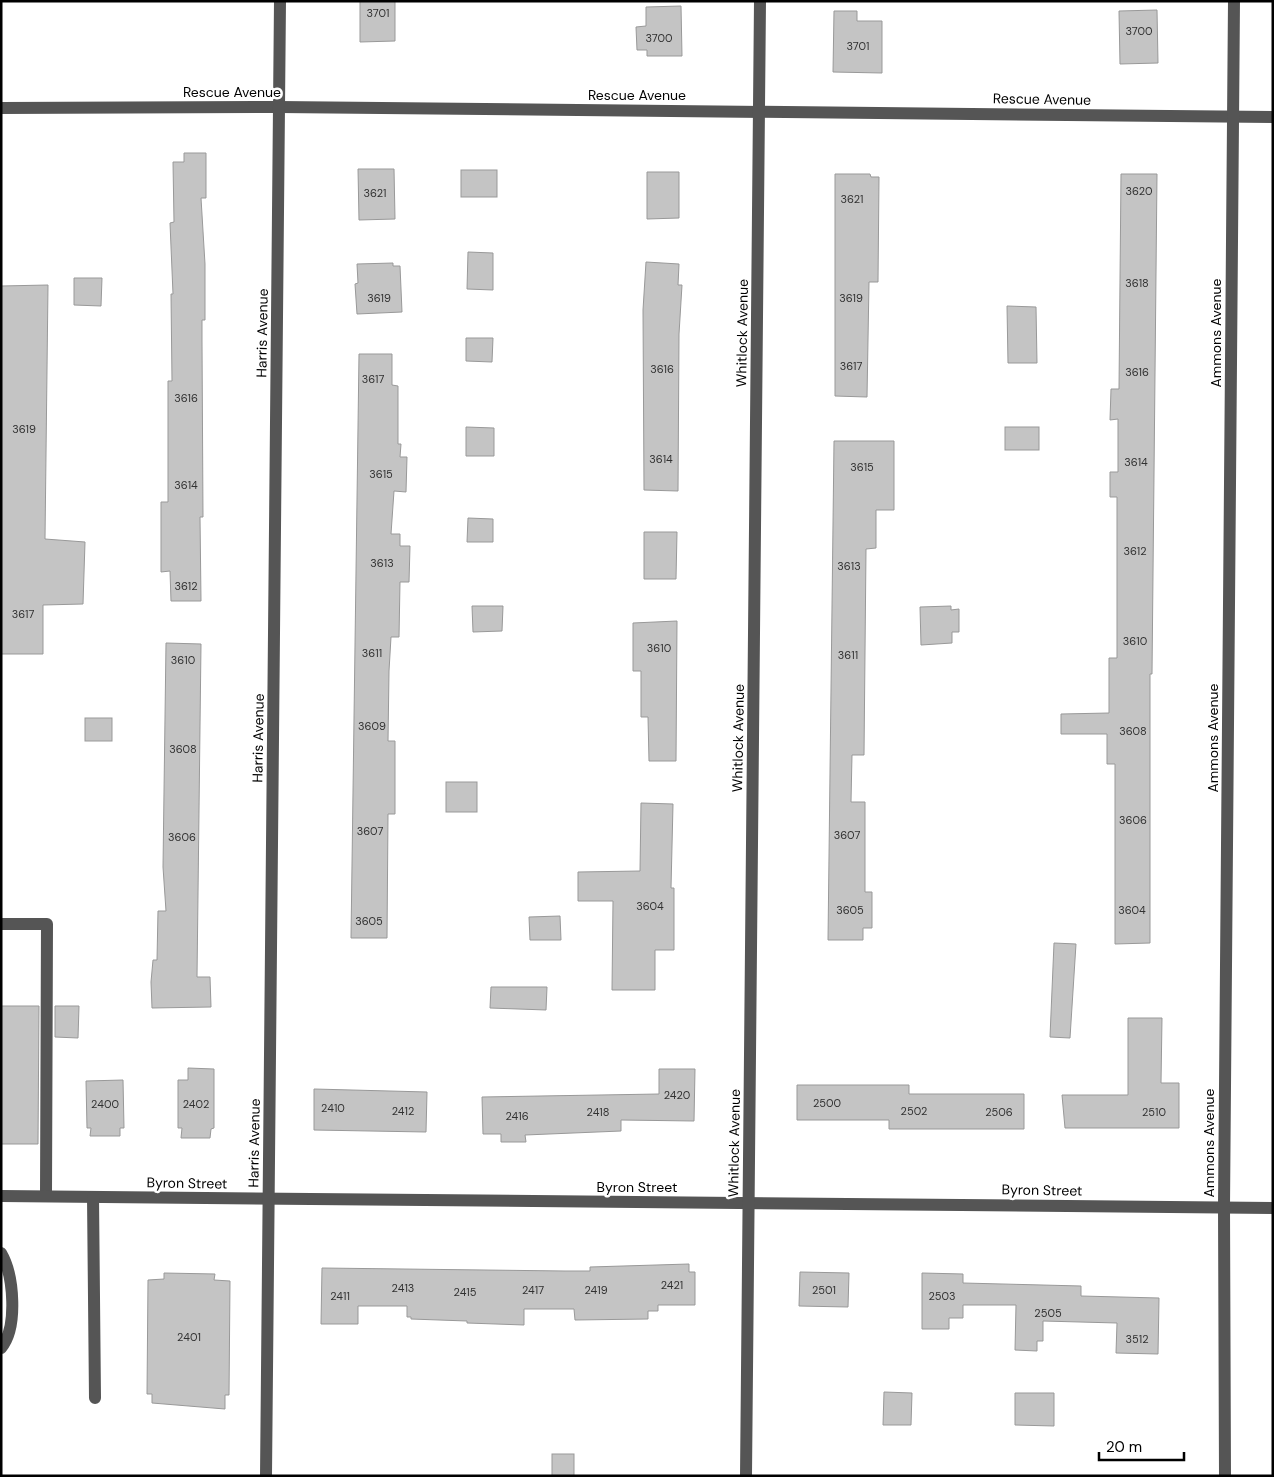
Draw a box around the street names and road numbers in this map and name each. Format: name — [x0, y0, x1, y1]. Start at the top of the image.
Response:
street label: Rescue Avenue — [183, 83, 281, 101]
street label: Rescue Avenue — [588, 86, 686, 104]
street label: Rescue Avenue — [993, 89, 1091, 109]
street label: Ammons Avenue — [1207, 278, 1225, 387]
street label: Whitlock Avenue — [732, 279, 752, 387]
street label: Harris Avenue — [252, 288, 272, 378]
street label: Ammons Avenue — [1204, 683, 1222, 792]
street label: Whitlock Avenue — [728, 684, 748, 792]
street label: Harris Avenue — [248, 693, 268, 783]
street label: Ammons Avenue — [1200, 1088, 1218, 1197]
street label: Whitlock Avenue — [724, 1089, 744, 1197]
street label: Harris Avenue — [244, 1098, 264, 1188]
street label: Byron Street — [146, 1173, 228, 1193]
street label: Byron Street — [597, 1178, 677, 1196]
street label: Byron Street — [1001, 1180, 1083, 1200]

